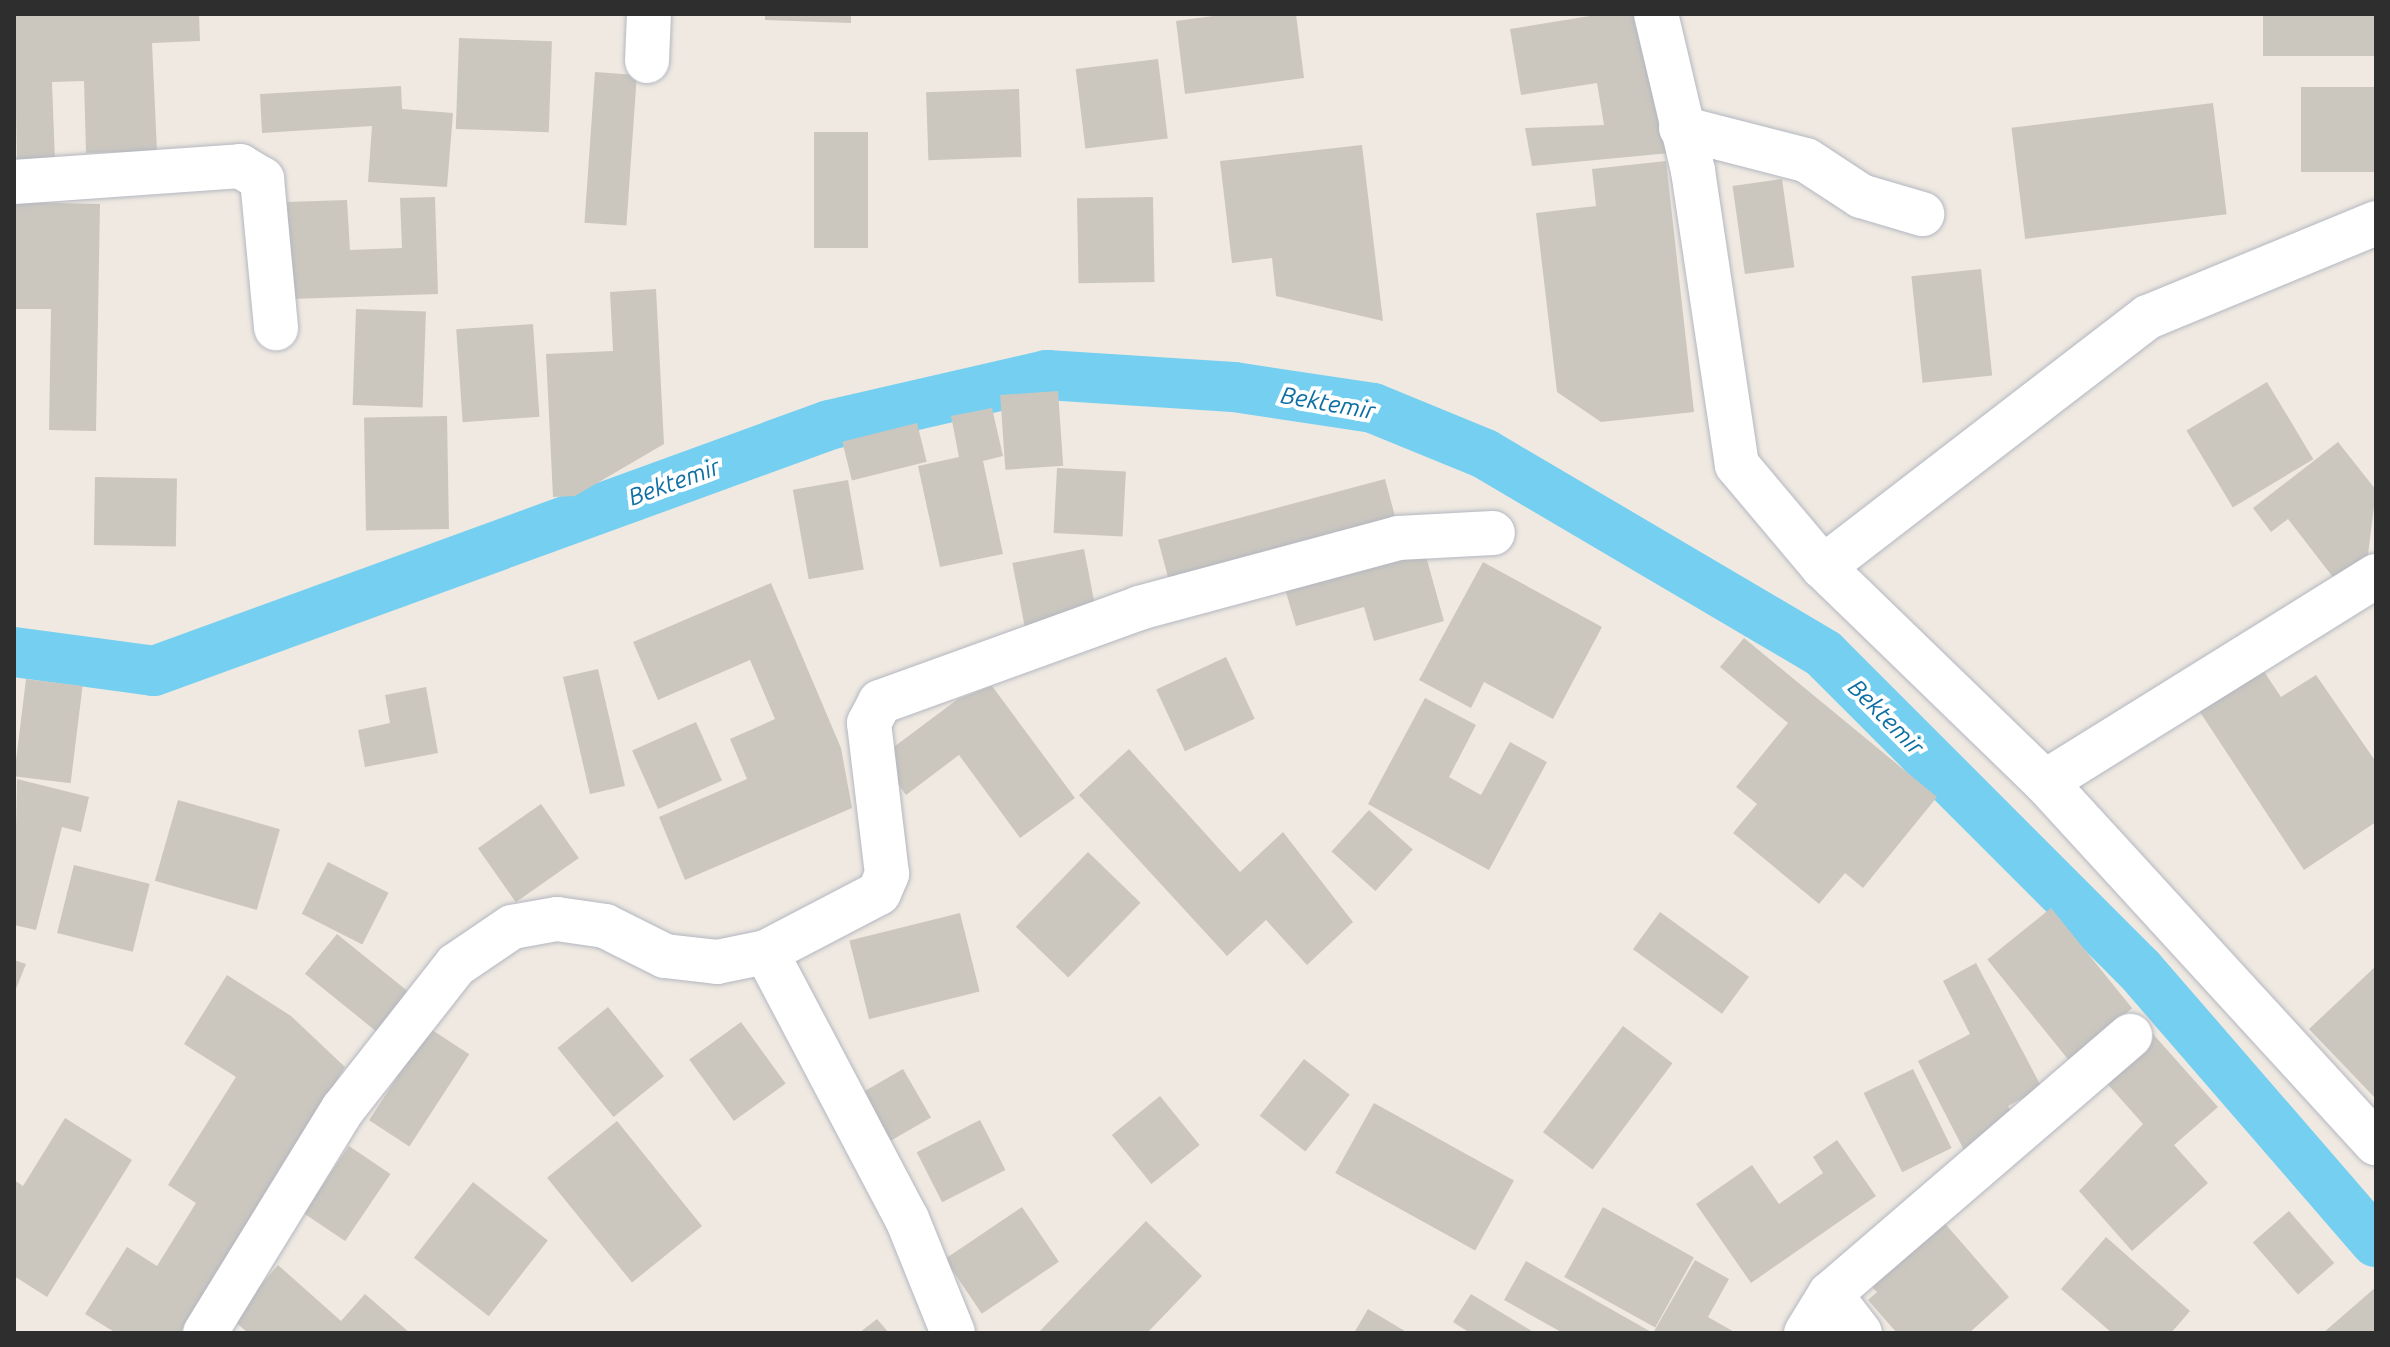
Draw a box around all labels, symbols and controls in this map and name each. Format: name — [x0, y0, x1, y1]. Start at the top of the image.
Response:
water label: Bektemir — [1278, 381, 1378, 425]
water label: Bektemir — [624, 452, 724, 512]
water label: Bektemir — [1842, 673, 1930, 761]

